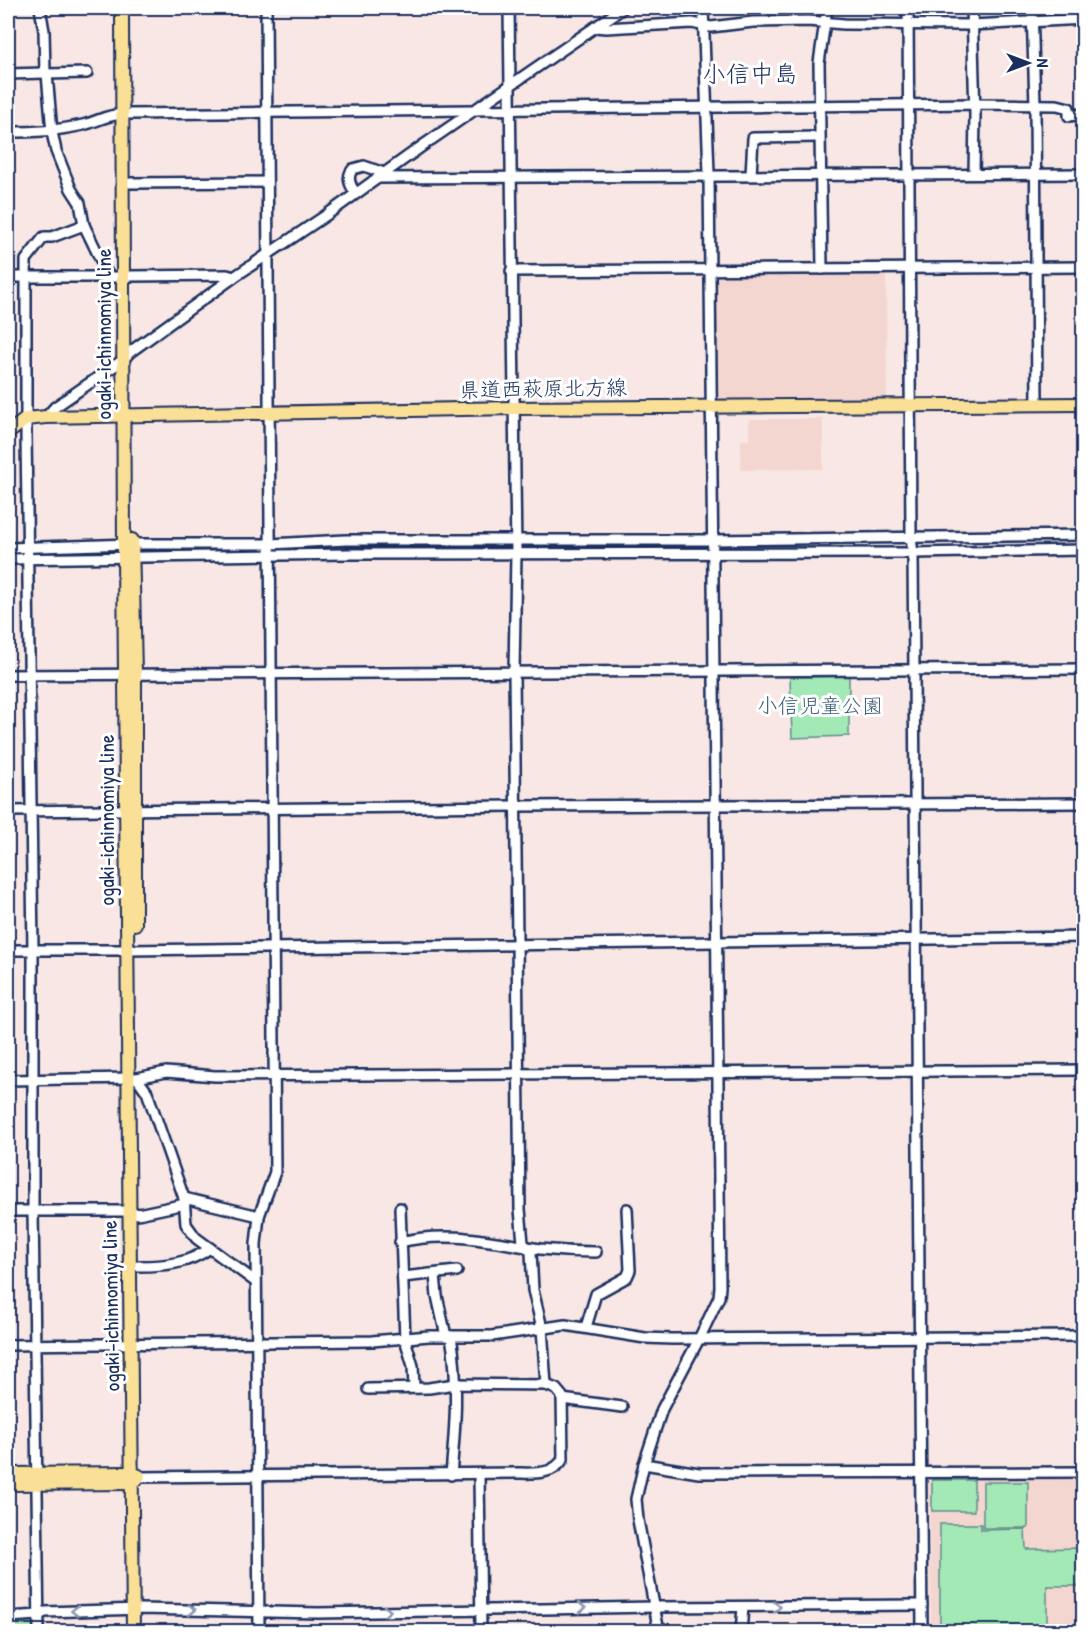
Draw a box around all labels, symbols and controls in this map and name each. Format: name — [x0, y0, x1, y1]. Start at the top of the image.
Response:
north arrow — [998, 33, 1058, 93]
district label: 小信中島 — [702, 57, 798, 89]
text: N — [1032, 59, 1054, 68]
street label: ogaki-ichinnomiya line — [89, 249, 118, 419]
street label: 県道西萩原北方線 — [459, 373, 627, 404]
park label: 小信児童公園 — [757, 691, 883, 720]
street label: ogaki-ichinnomiya line — [92, 735, 121, 905]
street label: ogaki-ichinnomiya line — [95, 1220, 126, 1392]
one-way arrow — [772, 1601, 781, 1613]
one-way arrow — [577, 1602, 586, 1614]
one-way arrow — [187, 1604, 196, 1616]
one-way arrow — [70, 1605, 79, 1618]
one-way arrow — [382, 1605, 391, 1617]

